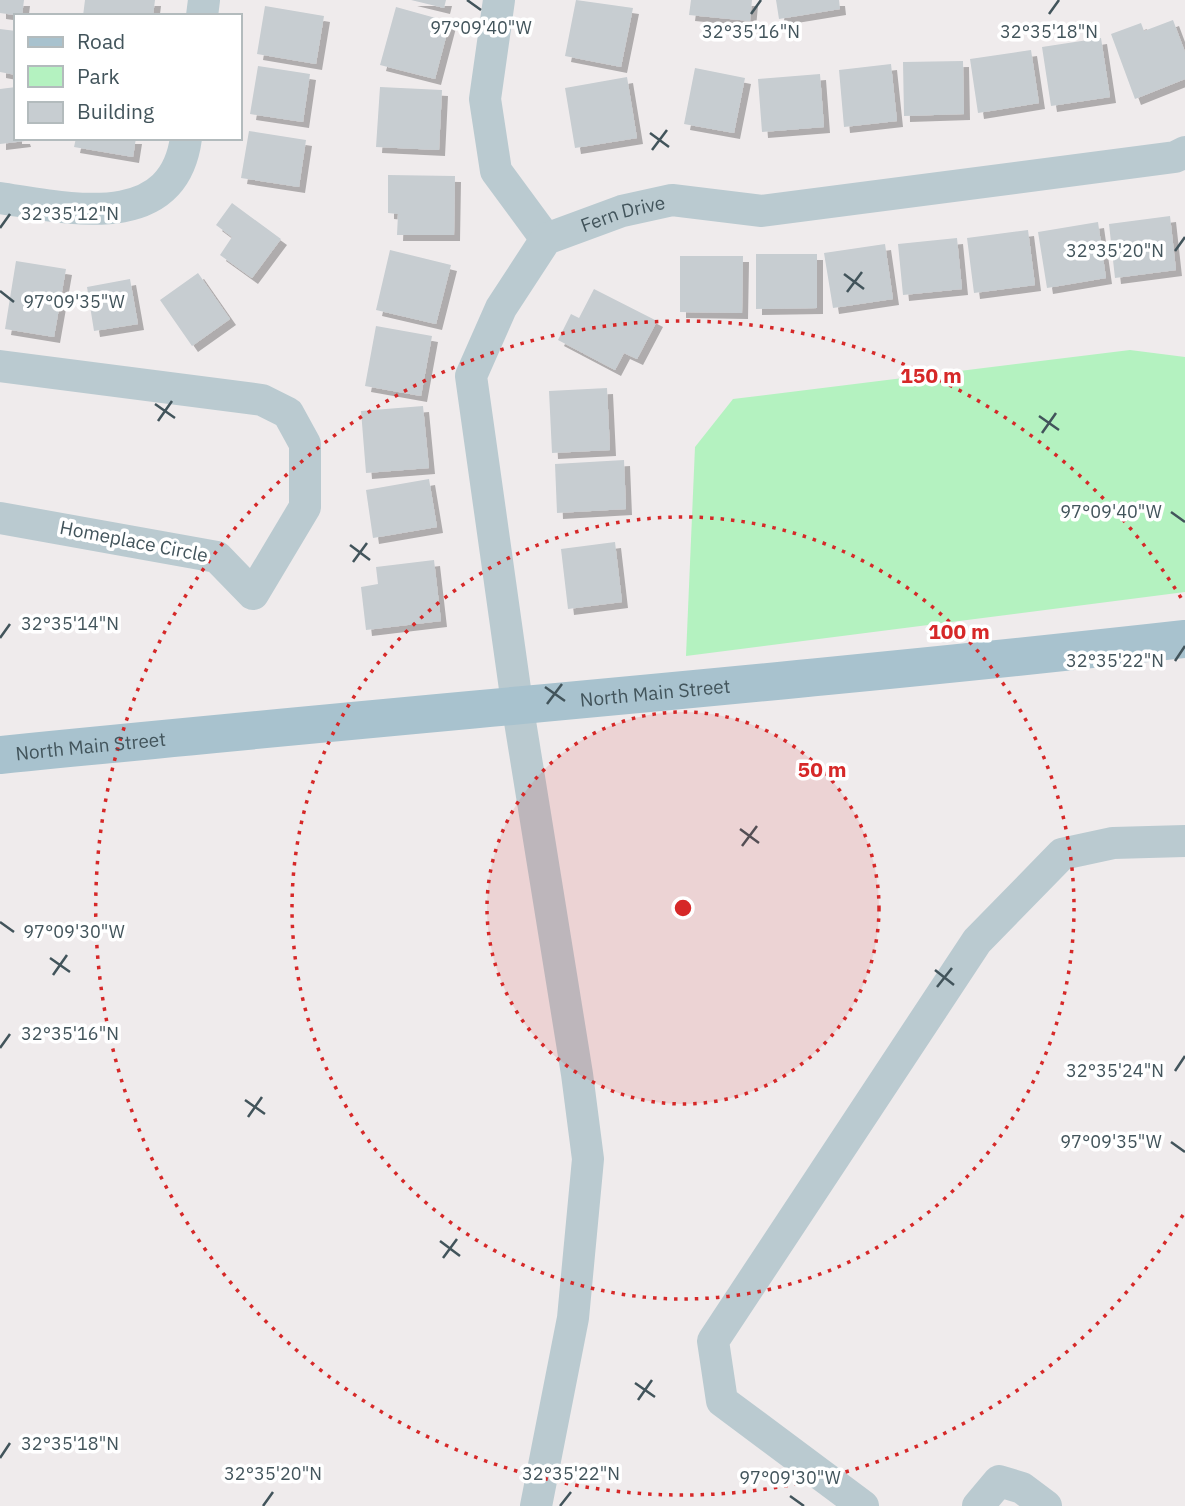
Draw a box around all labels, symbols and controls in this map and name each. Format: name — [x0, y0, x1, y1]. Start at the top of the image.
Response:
legend — [14, 14, 242, 140]
text: 97°09'40"W — [430, 16, 532, 39]
text: 32°35'16"N — [702, 20, 800, 43]
text: 32°35'18"N — [1000, 20, 1098, 43]
text: Road — [77, 27, 125, 55]
text: Park — [77, 62, 120, 90]
text: Building — [77, 97, 154, 125]
street label: Fern Drive — [577, 190, 667, 237]
text: 32°35'12"N — [21, 202, 119, 225]
text: 32°35'20"N — [1066, 239, 1164, 262]
text: 97°09'35"W — [23, 290, 125, 313]
text: 150 m — [900, 361, 962, 389]
text: 97°09'40"W — [1060, 500, 1162, 523]
street label: Homeplace Circle — [58, 515, 210, 567]
text: 32°35'14"N — [21, 612, 119, 635]
text: 100 m — [928, 617, 990, 645]
text: 32°35'22"N — [1066, 649, 1164, 672]
street label: North Main Street — [579, 674, 731, 712]
street label: North Main Street — [14, 727, 167, 765]
text: 50 m — [798, 755, 846, 783]
centre of rings — [671, 896, 695, 920]
text: 97°09'30"W — [23, 920, 125, 943]
text: 32°35'16"N — [21, 1022, 119, 1045]
text: 32°35'24"N — [1066, 1059, 1164, 1082]
text: 97°09'35"W — [1060, 1130, 1162, 1153]
text: 32°35'18"N — [21, 1432, 119, 1455]
text: 32°35'20"N — [224, 1462, 322, 1485]
text: 32°35'22"N — [522, 1462, 620, 1485]
text: 97°09'30"W — [739, 1466, 841, 1489]

